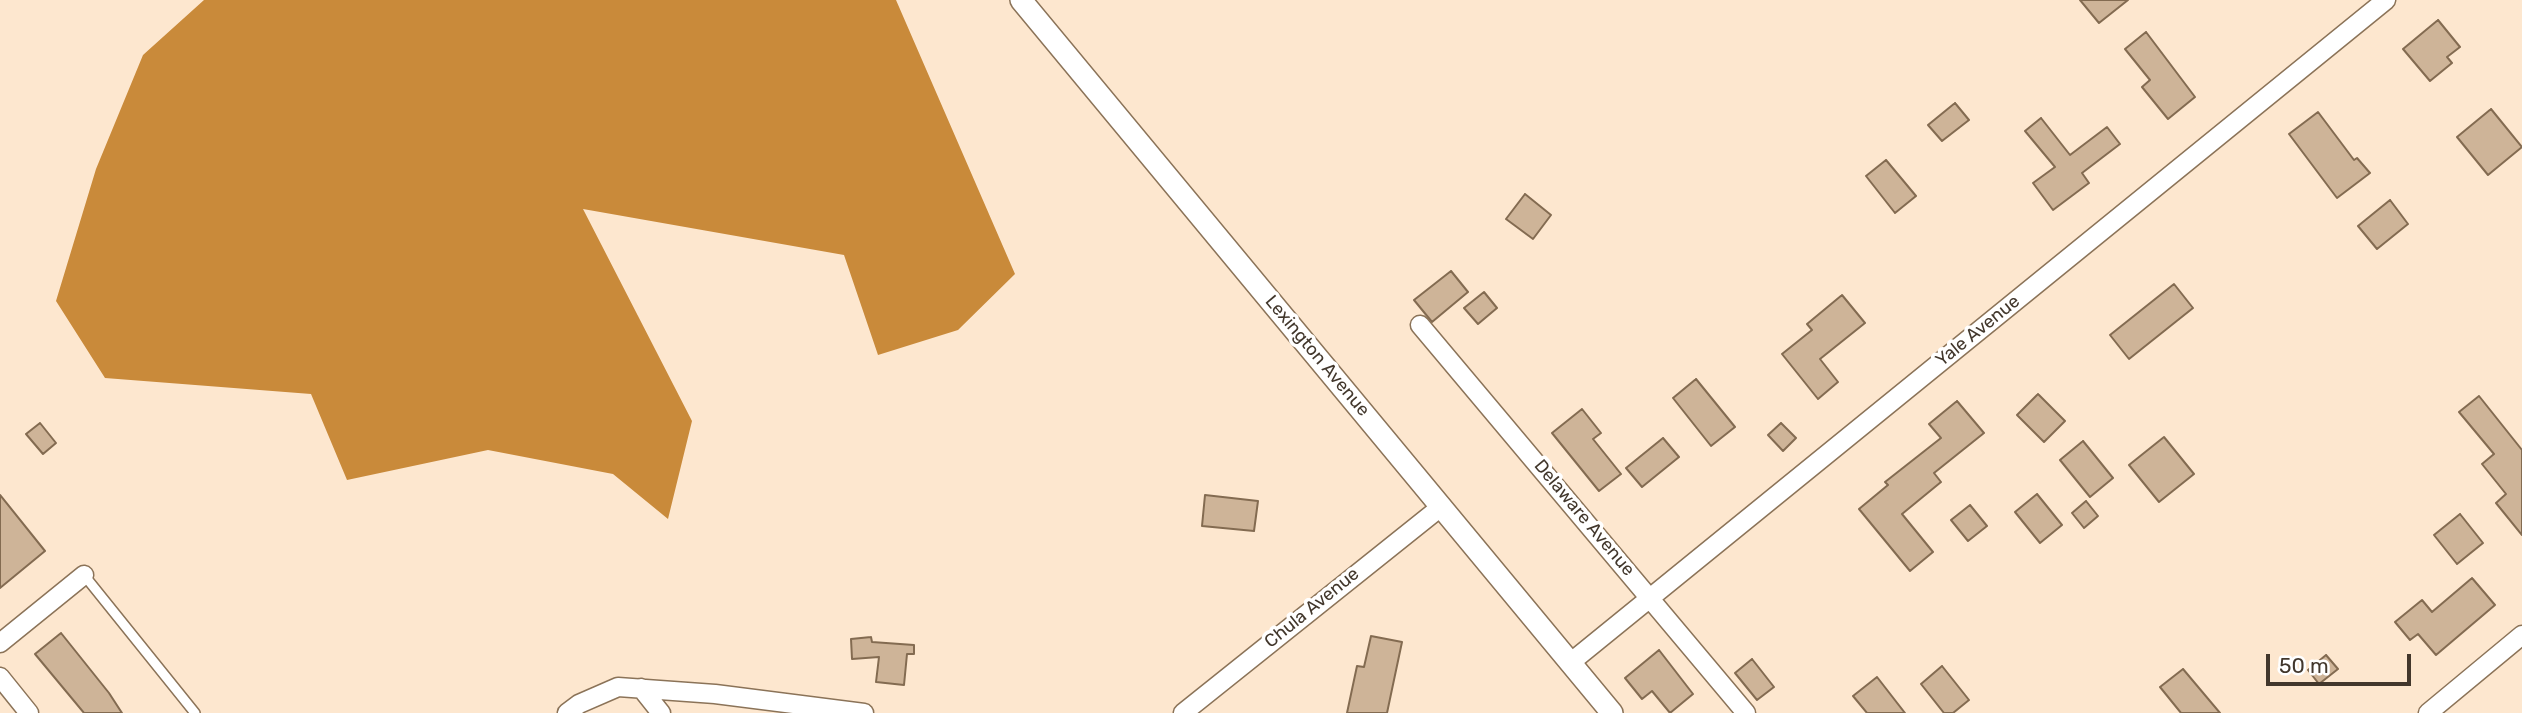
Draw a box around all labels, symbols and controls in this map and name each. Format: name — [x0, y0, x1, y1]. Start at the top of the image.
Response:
street label: Lexington Avenue — [1260, 291, 1374, 421]
street label: Yale Avenue — [1932, 291, 2024, 371]
street label: Delaware Avenue — [1529, 456, 1639, 580]
street label: Chula Avenue — [1260, 563, 1364, 653]
scale bar — [2270, 640, 2415, 684]
text: 50 m — [2279, 653, 2329, 678]

